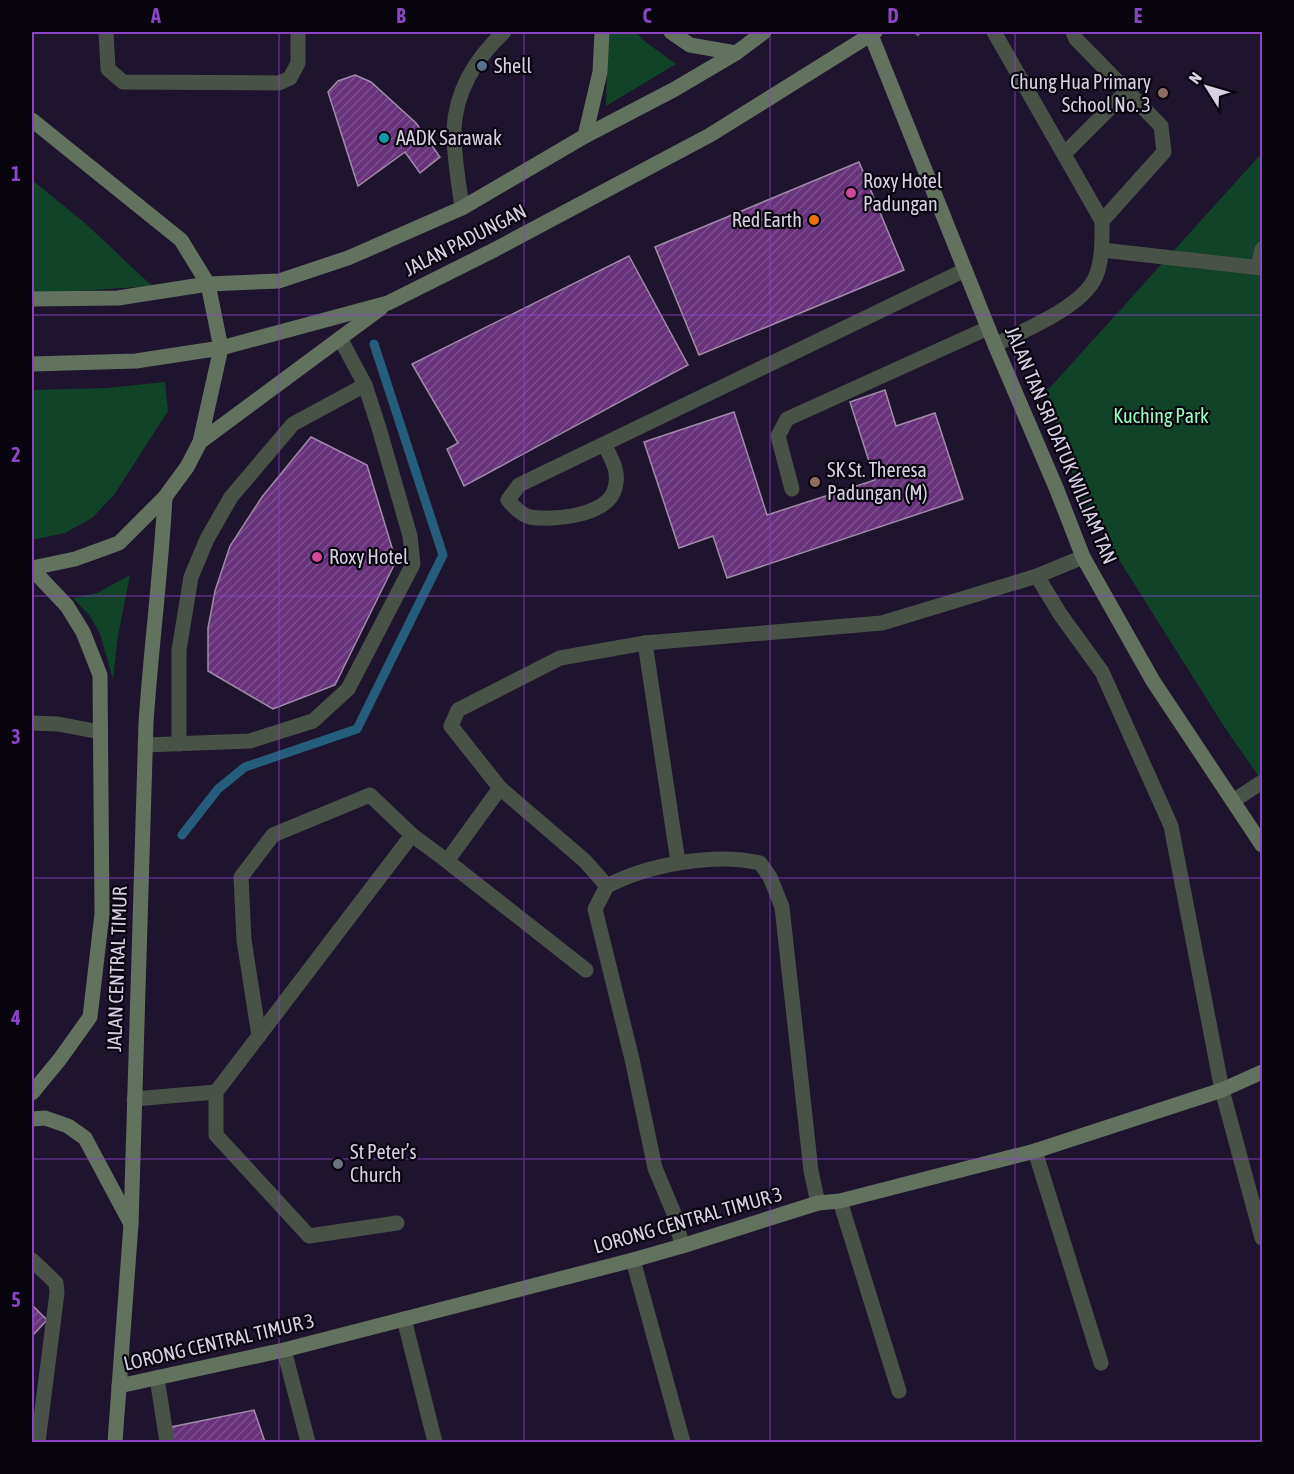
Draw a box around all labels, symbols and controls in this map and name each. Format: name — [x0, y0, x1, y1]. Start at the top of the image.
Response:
text: A — [150, 4, 161, 27]
text: B — [396, 4, 406, 27]
text: C — [643, 4, 652, 27]
text: D — [887, 4, 899, 27]
text: E — [1134, 4, 1143, 27]
place label: Shell — [494, 54, 532, 77]
north arrow — [1177, 57, 1237, 117]
marker: Shell — [475, 59, 489, 73]
text: N — [1185, 69, 1205, 87]
place label: Chung Hua Primary School No. 3 — [1010, 70, 1151, 116]
marker: Chung Hua Primary School No. 3 — [1156, 86, 1170, 100]
place label: AADK Sarawak — [396, 126, 502, 149]
marker: AADK Sarawak — [377, 131, 391, 145]
text: 1 — [11, 162, 21, 185]
place label: Roxy Hotel Padungan — [863, 169, 943, 215]
marker: Roxy Hotel Padungan — [844, 186, 858, 200]
street label: JALAN PADUNGAN — [400, 199, 530, 280]
place label: Red Earth — [732, 208, 802, 231]
marker: Red Earth — [807, 213, 821, 227]
street label: JALAN TAN SRI DATUK WILLIAM TAN — [1001, 323, 1122, 567]
park label: Kuching Park — [1113, 404, 1209, 427]
text: 2 — [11, 443, 21, 466]
place label: SK St. Theresa Padungan (M) — [827, 458, 927, 504]
marker: SK St. Theresa Padungan (M) — [808, 475, 822, 489]
place label: Roxy Hotel — [329, 545, 409, 568]
marker: Roxy Hotel — [310, 550, 324, 564]
text: 3 — [11, 725, 21, 748]
street label: JALAN CENTRAL TIMUR — [102, 886, 131, 1052]
text: 4 — [10, 1006, 21, 1029]
place label: St Peter’s Church — [350, 1140, 417, 1186]
marker: St Peter’s Church — [331, 1157, 345, 1171]
street label: LORONG CENTRAL TIMUR 3 — [591, 1182, 785, 1257]
text: 5 — [11, 1288, 21, 1311]
street label: LORONG CENTRAL TIMUR 3 — [121, 1308, 317, 1375]

